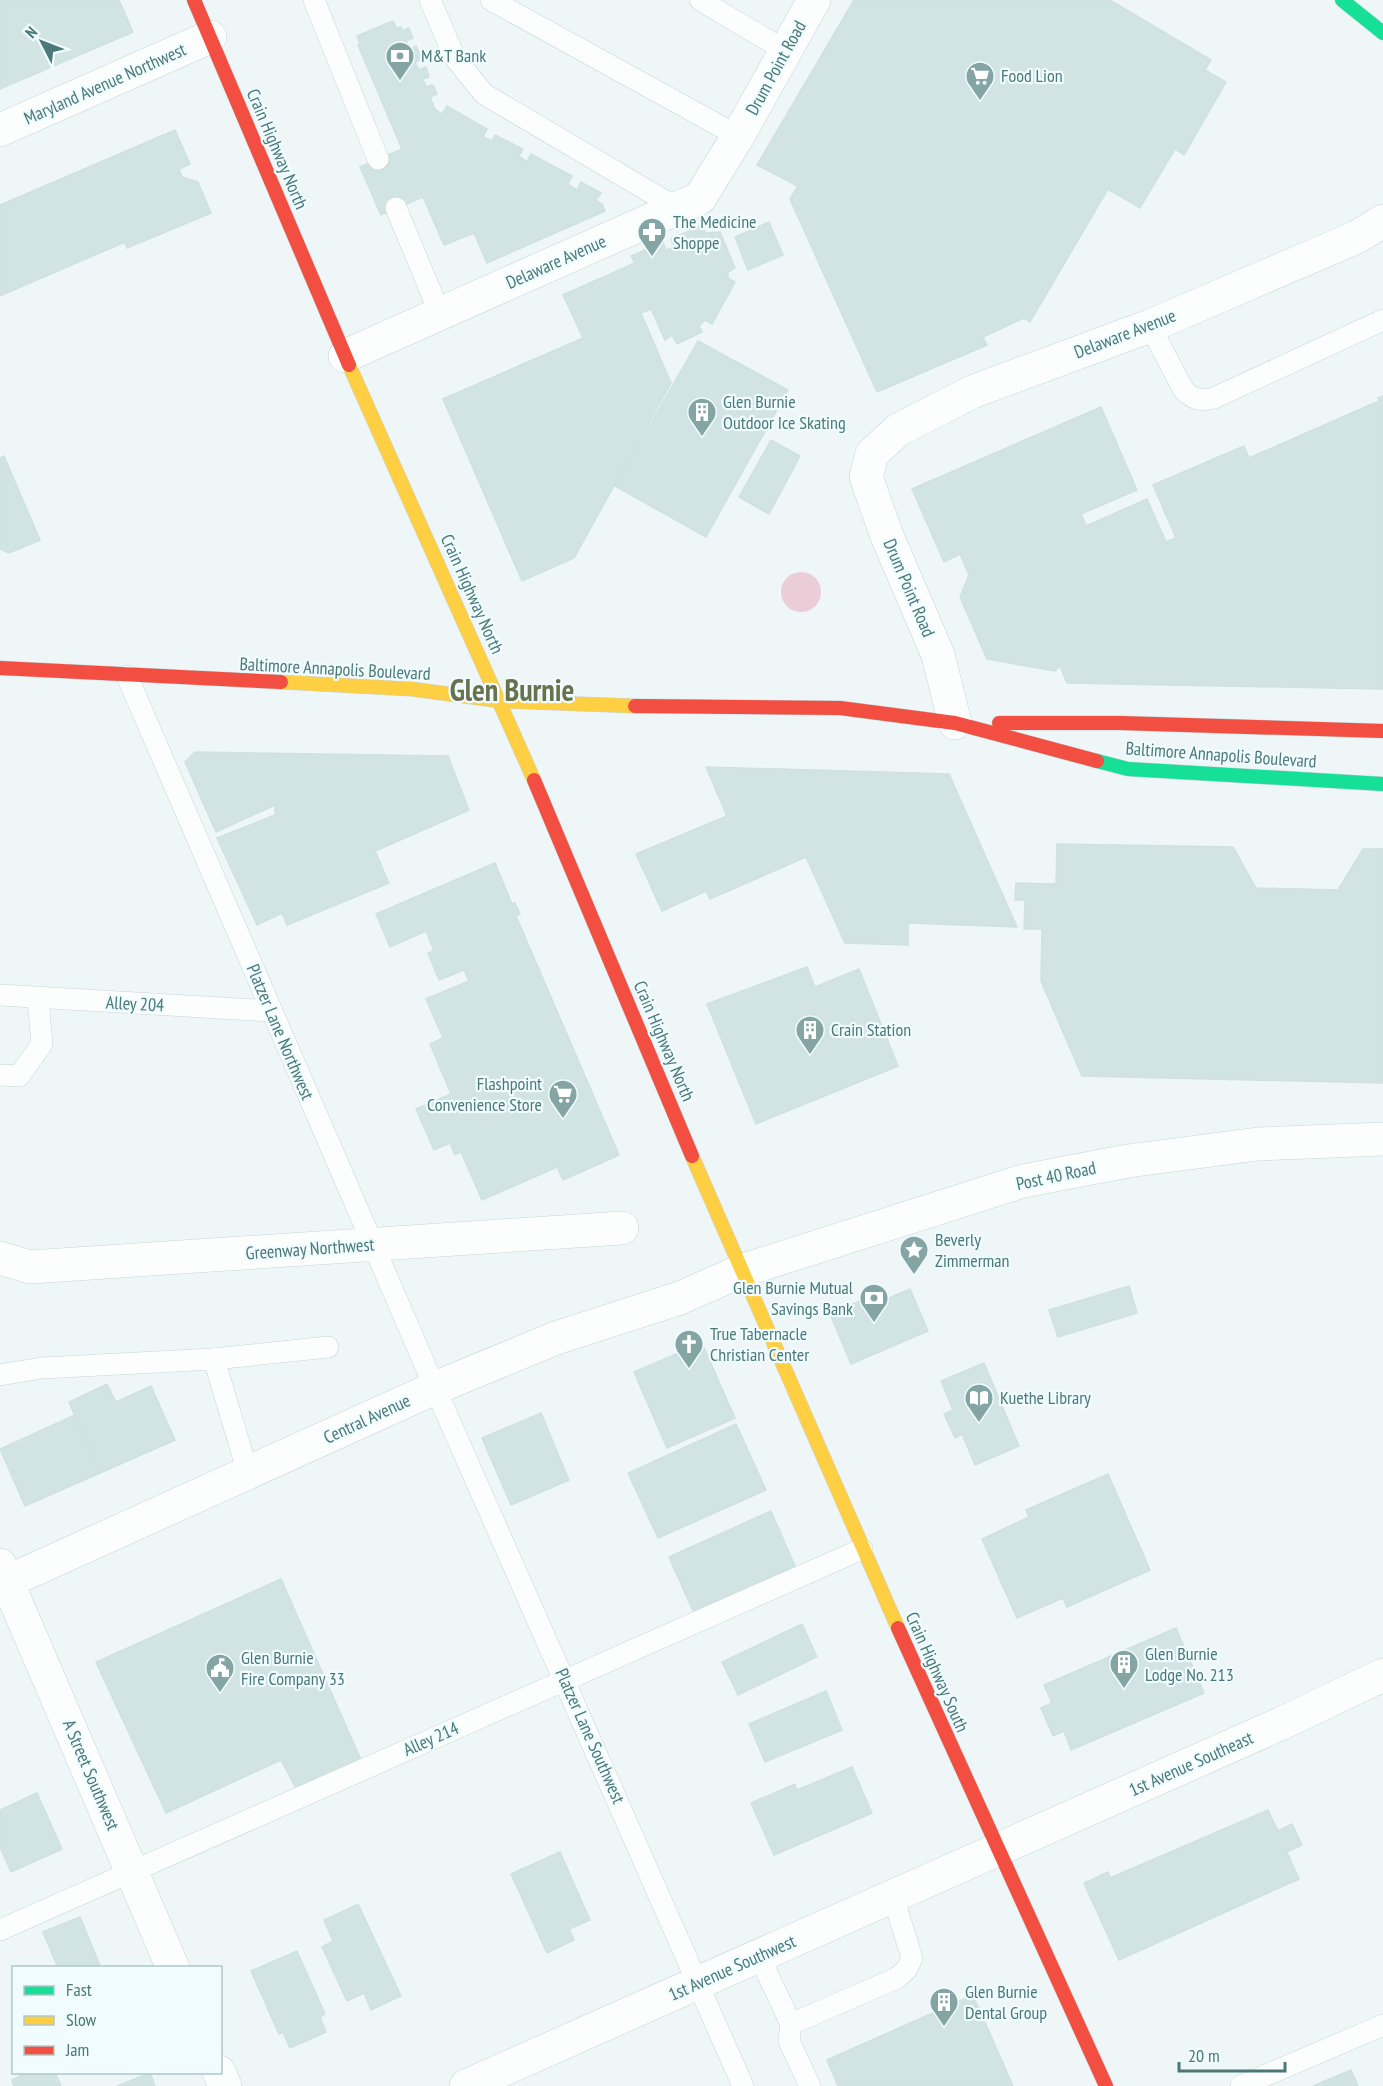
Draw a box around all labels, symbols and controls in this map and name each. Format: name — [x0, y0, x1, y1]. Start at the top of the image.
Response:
north arrow — [12, 12, 72, 72]
street label: Drum Point Road — [740, 17, 811, 119]
text: N — [21, 22, 41, 42]
street label: Maryland Avenue Northwest — [20, 37, 189, 130]
bank icon: M&T Bank — [384, 40, 416, 82]
place label: M&T Bank — [421, 44, 486, 67]
supermarket icon: Food Lion — [964, 60, 996, 102]
place label: Food Lion — [1001, 64, 1063, 87]
street label: Crain Highway North — [242, 85, 313, 212]
place label: The Medicine Shoppe — [673, 210, 756, 254]
pharmacy icon: The Medicine Shoppe — [636, 216, 668, 258]
street label: Delaware Avenue — [502, 229, 609, 294]
street label: Delaware Avenue — [1071, 304, 1179, 364]
place label: Glen Burnie Outdoor Ice Skating — [723, 390, 846, 434]
building icon: Glen Burnie Outdoor Ice Skating — [686, 396, 718, 438]
street label: Crain Highway North — [436, 530, 509, 657]
street label: Drum Point Road — [878, 535, 940, 640]
street label: Baltimore Annapolis Boulevard — [239, 652, 431, 685]
district label: Glen Burnie — [450, 670, 574, 709]
street label: Baltimore Annapolis Boulevard — [1125, 736, 1317, 773]
street label: Platzer Lane Northwest — [242, 961, 319, 1103]
street label: Crain Highway North — [629, 977, 700, 1104]
street label: Alley 204 — [105, 990, 165, 1017]
building icon: Crain Station — [794, 1014, 826, 1056]
place label: Crain Station — [831, 1018, 911, 1041]
place label: Flashpoint Convenience Store — [427, 1072, 542, 1116]
supermarket icon: Flashpoint Convenience Store — [547, 1078, 579, 1120]
street label: Post 40 Road — [1014, 1156, 1098, 1195]
place label: Beverly Zimmerman — [935, 1228, 1009, 1272]
street label: Greenway Northwest — [245, 1233, 375, 1264]
place icon: Beverly Zimmerman — [898, 1234, 930, 1276]
place label: Glen Burnie Mutual Savings Bank — [733, 1276, 854, 1320]
bank icon: Glen Burnie Mutual Savings Bank — [858, 1282, 890, 1324]
place label: True Tabernacle Christian Center — [710, 1322, 809, 1366]
church icon: True Tabernacle Christian Center — [673, 1328, 705, 1370]
library icon: Kuethe Library — [963, 1382, 995, 1424]
place label: Kuethe Library — [1000, 1386, 1091, 1409]
street label: Central Avenue — [320, 1388, 414, 1449]
street label: Crain Highway South — [901, 1608, 974, 1735]
place label: Glen Burnie Lodge No. 213 — [1145, 1642, 1234, 1686]
place label: Glen Burnie Fire Company 33 — [241, 1646, 345, 1690]
building icon: Glen Burnie Lodge No. 213 — [1108, 1648, 1140, 1690]
public building icon: Glen Burnie Fire Company 33 — [204, 1652, 236, 1694]
street label: Platzer Lane Southwest — [550, 1665, 631, 1807]
street label: A Street Southwest — [58, 1716, 125, 1834]
street label: Alley 214 — [399, 1716, 462, 1761]
street label: 1st Avenue Southeast — [1125, 1726, 1257, 1801]
street label: 1st Avenue Southwest — [665, 1929, 799, 2006]
legend — [12, 1966, 222, 2074]
text: Fast — [66, 1978, 92, 2001]
place label: Glen Burnie Dental Group — [965, 1980, 1047, 2024]
building icon: Glen Burnie Dental Group — [928, 1986, 960, 2028]
text: Slow — [66, 2008, 97, 2031]
scale bar — [1179, 2035, 1286, 2073]
text: Jam — [65, 2038, 89, 2061]
text: 20 m — [1188, 2044, 1220, 2067]

